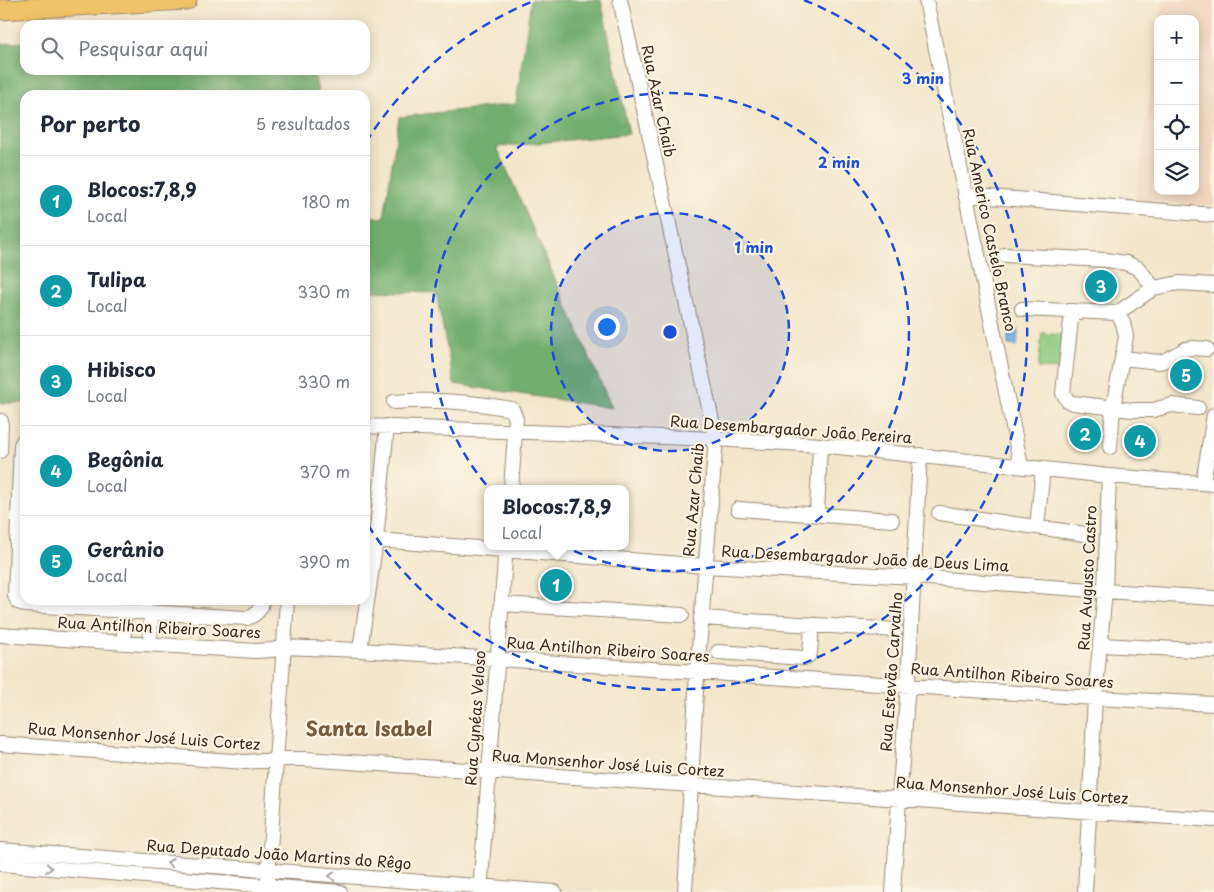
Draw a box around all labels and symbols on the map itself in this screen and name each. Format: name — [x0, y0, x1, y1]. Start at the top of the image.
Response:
street label: Rua Azar Chaib — [636, 42, 683, 159]
text: 3 min — [902, 66, 944, 89]
street label: Rua Americo Castelo Branco — [958, 126, 1023, 333]
text: 2 min — [818, 150, 860, 173]
text: 1 min — [735, 235, 773, 258]
pin: 3 — [1085, 267, 1117, 305]
your location — [594, 314, 620, 340]
centre of rings — [661, 323, 679, 341]
pin: 5 — [1170, 356, 1202, 394]
street label: Rua Desembargador João Pereira — [669, 409, 913, 448]
pin: 2 — [1069, 415, 1101, 453]
pin: 4 — [1124, 422, 1156, 460]
street label: Rua Azar Chaib — [676, 442, 709, 558]
street label: Rua Augusto Castro — [1071, 505, 1102, 651]
street label: Rua Desembargador João de Deus Lima — [721, 538, 1010, 577]
pin: 1 — [540, 566, 572, 604]
street label: Rua Estevão Carvalho — [873, 591, 908, 752]
street label: Rua Antilhon Ribeiro Soares — [57, 610, 261, 643]
street label: Rua Antilhon Ribeiro Soares — [506, 630, 711, 667]
street label: Rua Cynéas Veloso — [458, 649, 491, 786]
street label: Rua Antilhon Ribeiro Soares — [910, 656, 1115, 693]
district label: Santa Isabel — [306, 713, 432, 743]
street label: Rua Monsenhor José Luis Cortez — [27, 716, 261, 755]
street label: Rua Monsenhor José Luis Cortez — [491, 743, 725, 782]
street label: Rua Monsenhor José Luis Cortez — [895, 770, 1129, 809]
street label: Rua Deputado João Martins do Rêgo — [146, 833, 412, 874]
one-way arrow — [165, 858, 173, 869]
one-way arrow — [45, 863, 53, 874]
one-way arrow — [327, 870, 335, 881]

